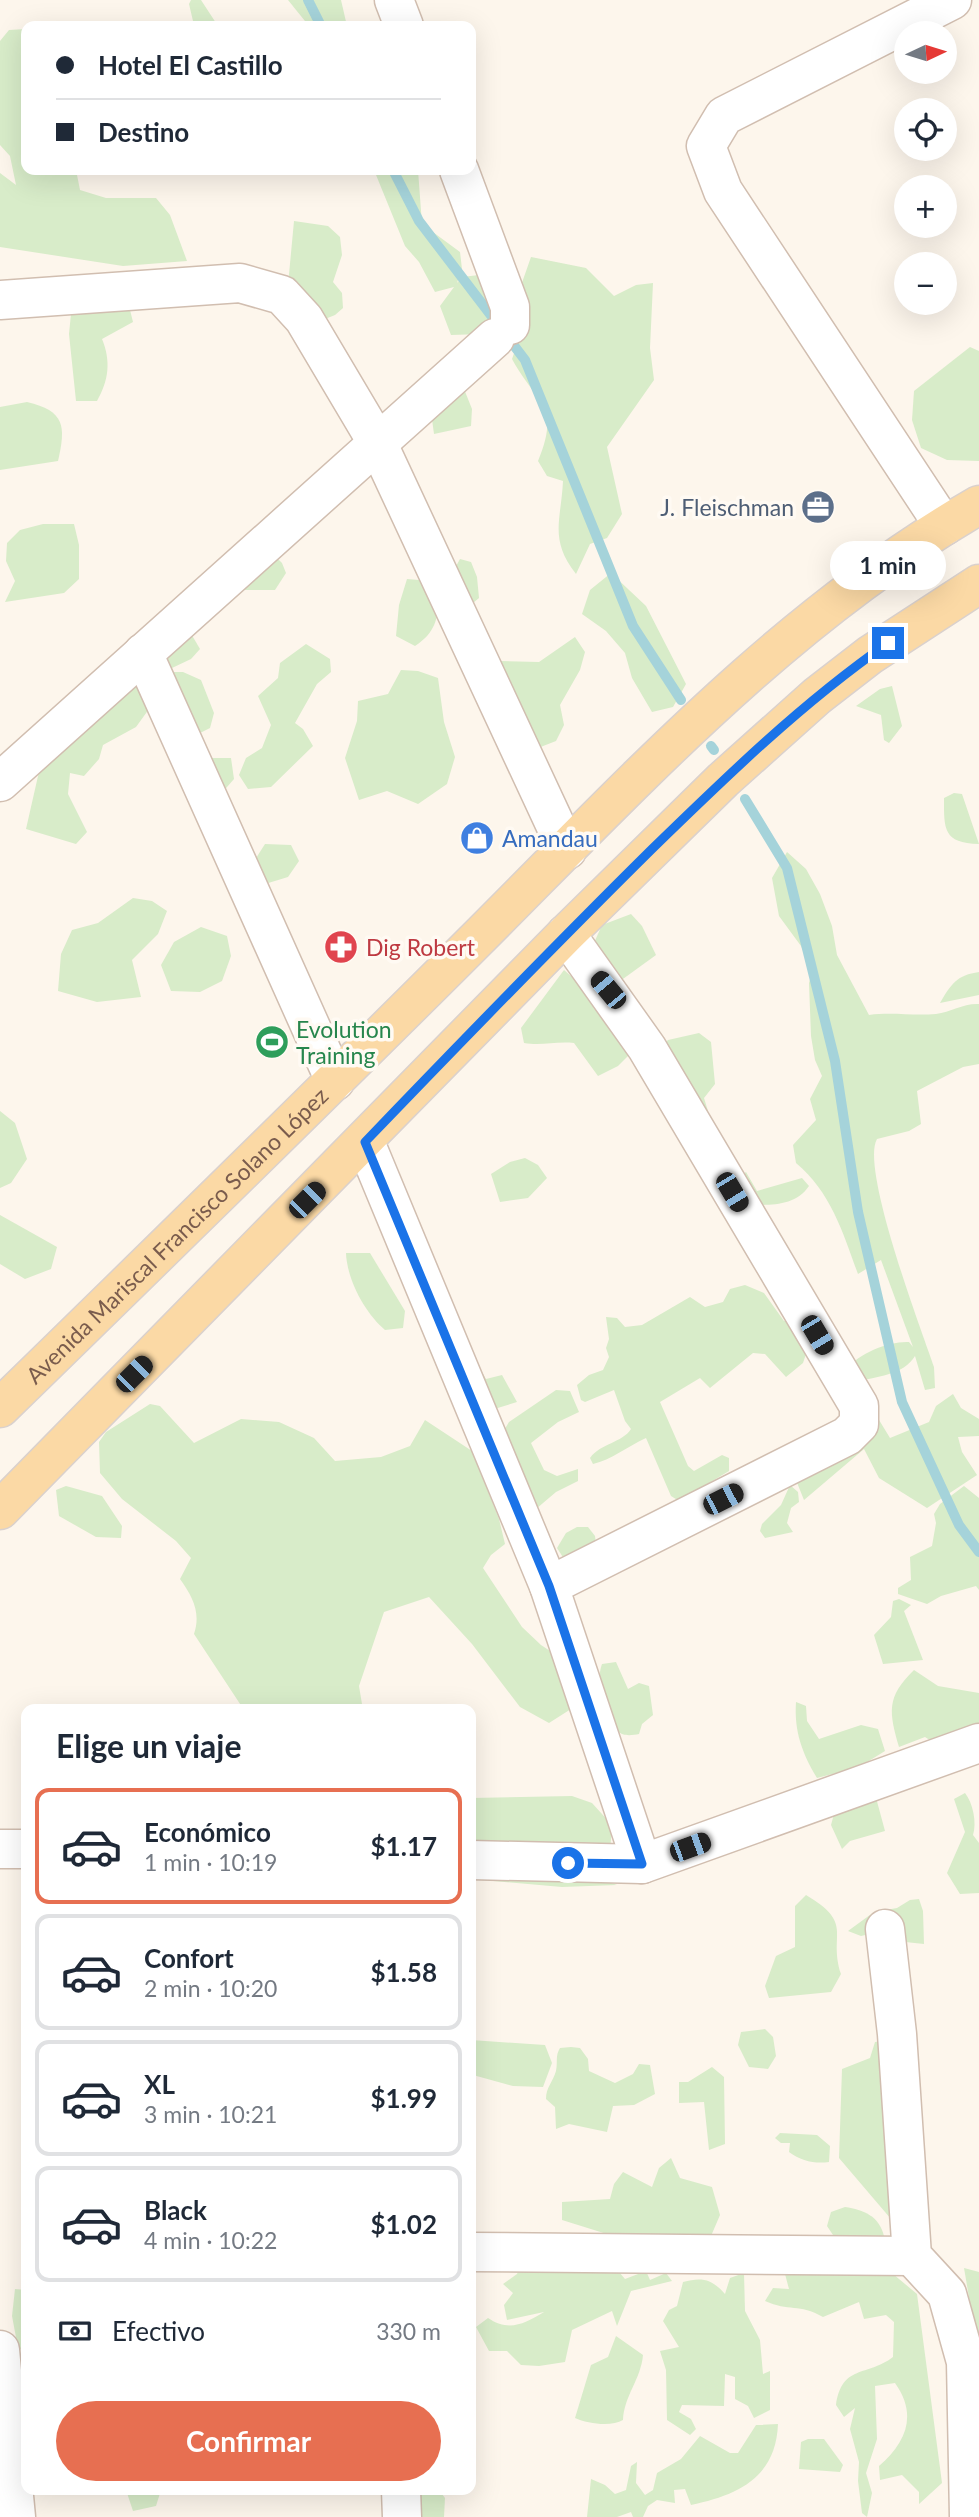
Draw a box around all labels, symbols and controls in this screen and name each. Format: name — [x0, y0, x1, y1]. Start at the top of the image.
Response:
north arrow — [894, 21, 957, 84]
map controls — [894, 21, 957, 315]
text: Hotel El Castillo — [98, 49, 283, 81]
button: locate — [894, 98, 957, 161]
text: Destino — [98, 116, 189, 148]
button: + — [894, 175, 957, 238]
button: − — [894, 252, 957, 315]
office icon: J. Fleischman — [799, 488, 837, 526]
place label: J. Fleischman — [660, 493, 794, 521]
callout: 1 min — [830, 542, 946, 590]
text: 1 min — [859, 551, 917, 579]
route end — [872, 627, 904, 659]
shop icon: Amandau — [458, 819, 496, 857]
place label: Amandau — [502, 824, 598, 852]
pharmacy icon: Dig Robert — [322, 928, 360, 966]
place label: Dig Robert — [366, 933, 476, 961]
car — [587, 967, 630, 1013]
place label: Evolution Training — [296, 1015, 392, 1069]
sports icon: Evolution Training — [253, 1023, 291, 1061]
street label: Avenida Mariscal Francisco Solano López — [20, 1081, 333, 1389]
car — [713, 1169, 752, 1215]
car — [285, 1178, 330, 1222]
car — [798, 1312, 837, 1358]
car — [112, 1352, 157, 1396]
car — [700, 1480, 747, 1518]
text: Elige un viaje — [56, 1726, 241, 1765]
icon: car — [60, 1815, 123, 1878]
text: Económico — [144, 1816, 271, 1848]
text: $1.17 — [371, 1830, 437, 1862]
car — [667, 1830, 714, 1864]
route start — [552, 1847, 584, 1879]
text: 1 min · 10:19 — [144, 1848, 277, 1876]
icon: car — [60, 1941, 123, 2004]
text: Confort — [144, 1942, 234, 1974]
text: $1.58 — [371, 1956, 437, 1988]
text: 2 min · 10:20 — [144, 1974, 277, 2002]
icon: car — [60, 2067, 123, 2130]
text: XL — [144, 2068, 175, 2100]
text: $1.99 — [371, 2082, 437, 2114]
text: 3 min · 10:21 — [144, 2100, 277, 2128]
icon: car — [60, 2193, 123, 2256]
text: Black — [144, 2194, 207, 2226]
text: $1.02 — [371, 2208, 437, 2240]
text: 4 min · 10:22 — [144, 2226, 277, 2254]
icon: cash — [56, 2312, 94, 2350]
text: Efectivo — [112, 2315, 205, 2347]
text: 330 m — [376, 2317, 441, 2345]
button: Confirmar — [56, 2401, 441, 2481]

